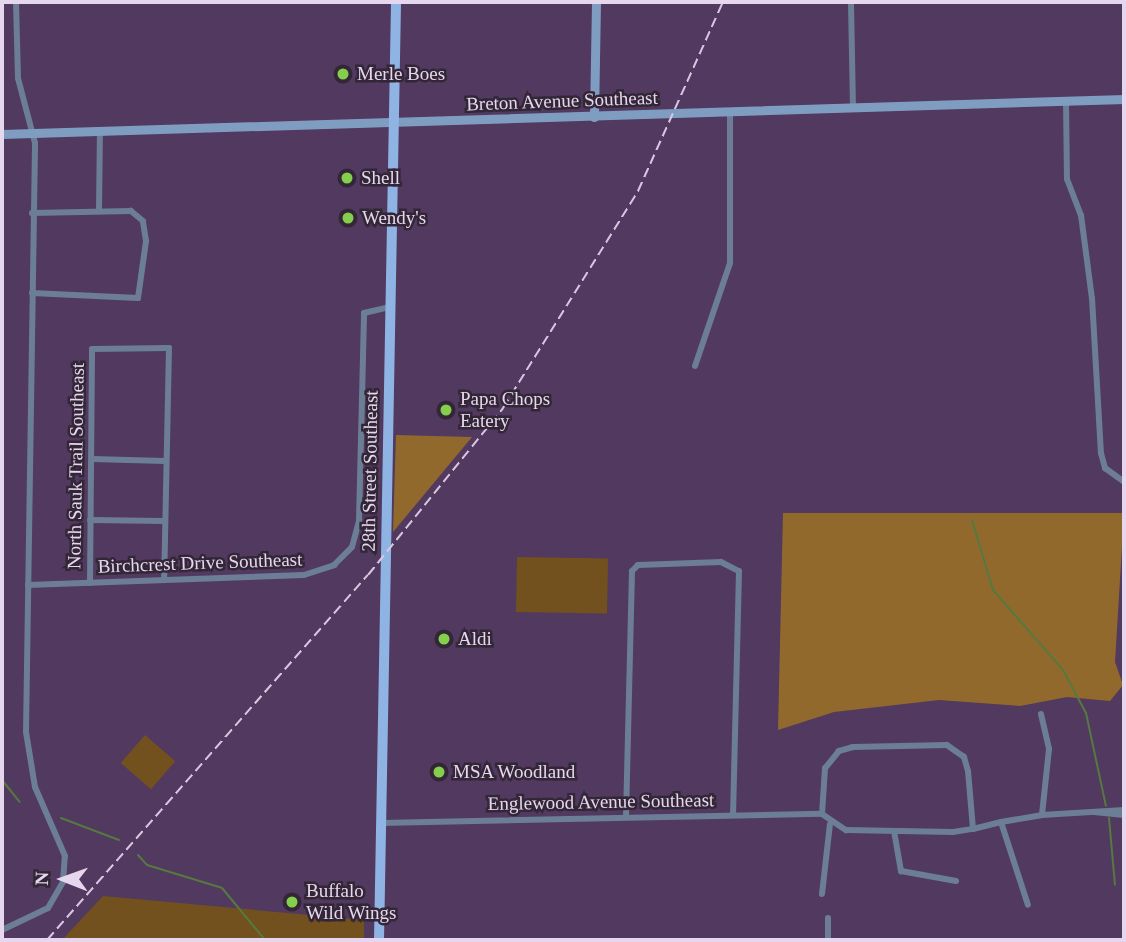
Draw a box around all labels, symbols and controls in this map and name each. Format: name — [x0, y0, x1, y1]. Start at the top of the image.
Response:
place label: Merle Boes — [357, 63, 445, 85]
marker: Merle Boes — [335, 66, 351, 82]
street label: Breton Avenue Southeast — [465, 86, 659, 116]
place label: Shell — [361, 167, 400, 189]
marker: Shell — [339, 170, 355, 186]
place label: Wendy's — [362, 207, 426, 229]
marker: Wendy's — [340, 210, 356, 226]
street label: North Sauk Trail Southeast — [63, 362, 89, 570]
place label: Papa Chops Eatery — [460, 388, 550, 432]
street label: 28th Street Southeast — [357, 390, 383, 552]
marker: Papa Chops Eatery — [438, 402, 454, 418]
street label: Birchcrest Drive Southeast — [97, 548, 303, 578]
place label: Aldi — [458, 628, 492, 650]
marker: Aldi — [436, 631, 452, 647]
place label: MSA Woodland — [453, 761, 577, 783]
marker: MSA Woodland — [431, 764, 447, 780]
street label: Englewood Avenue Southeast — [487, 789, 715, 815]
north arrow — [28, 844, 98, 914]
text: N — [31, 872, 52, 886]
place label: Buffalo Wild Wings — [306, 880, 397, 924]
marker: Buffalo Wild Wings — [284, 894, 300, 910]

